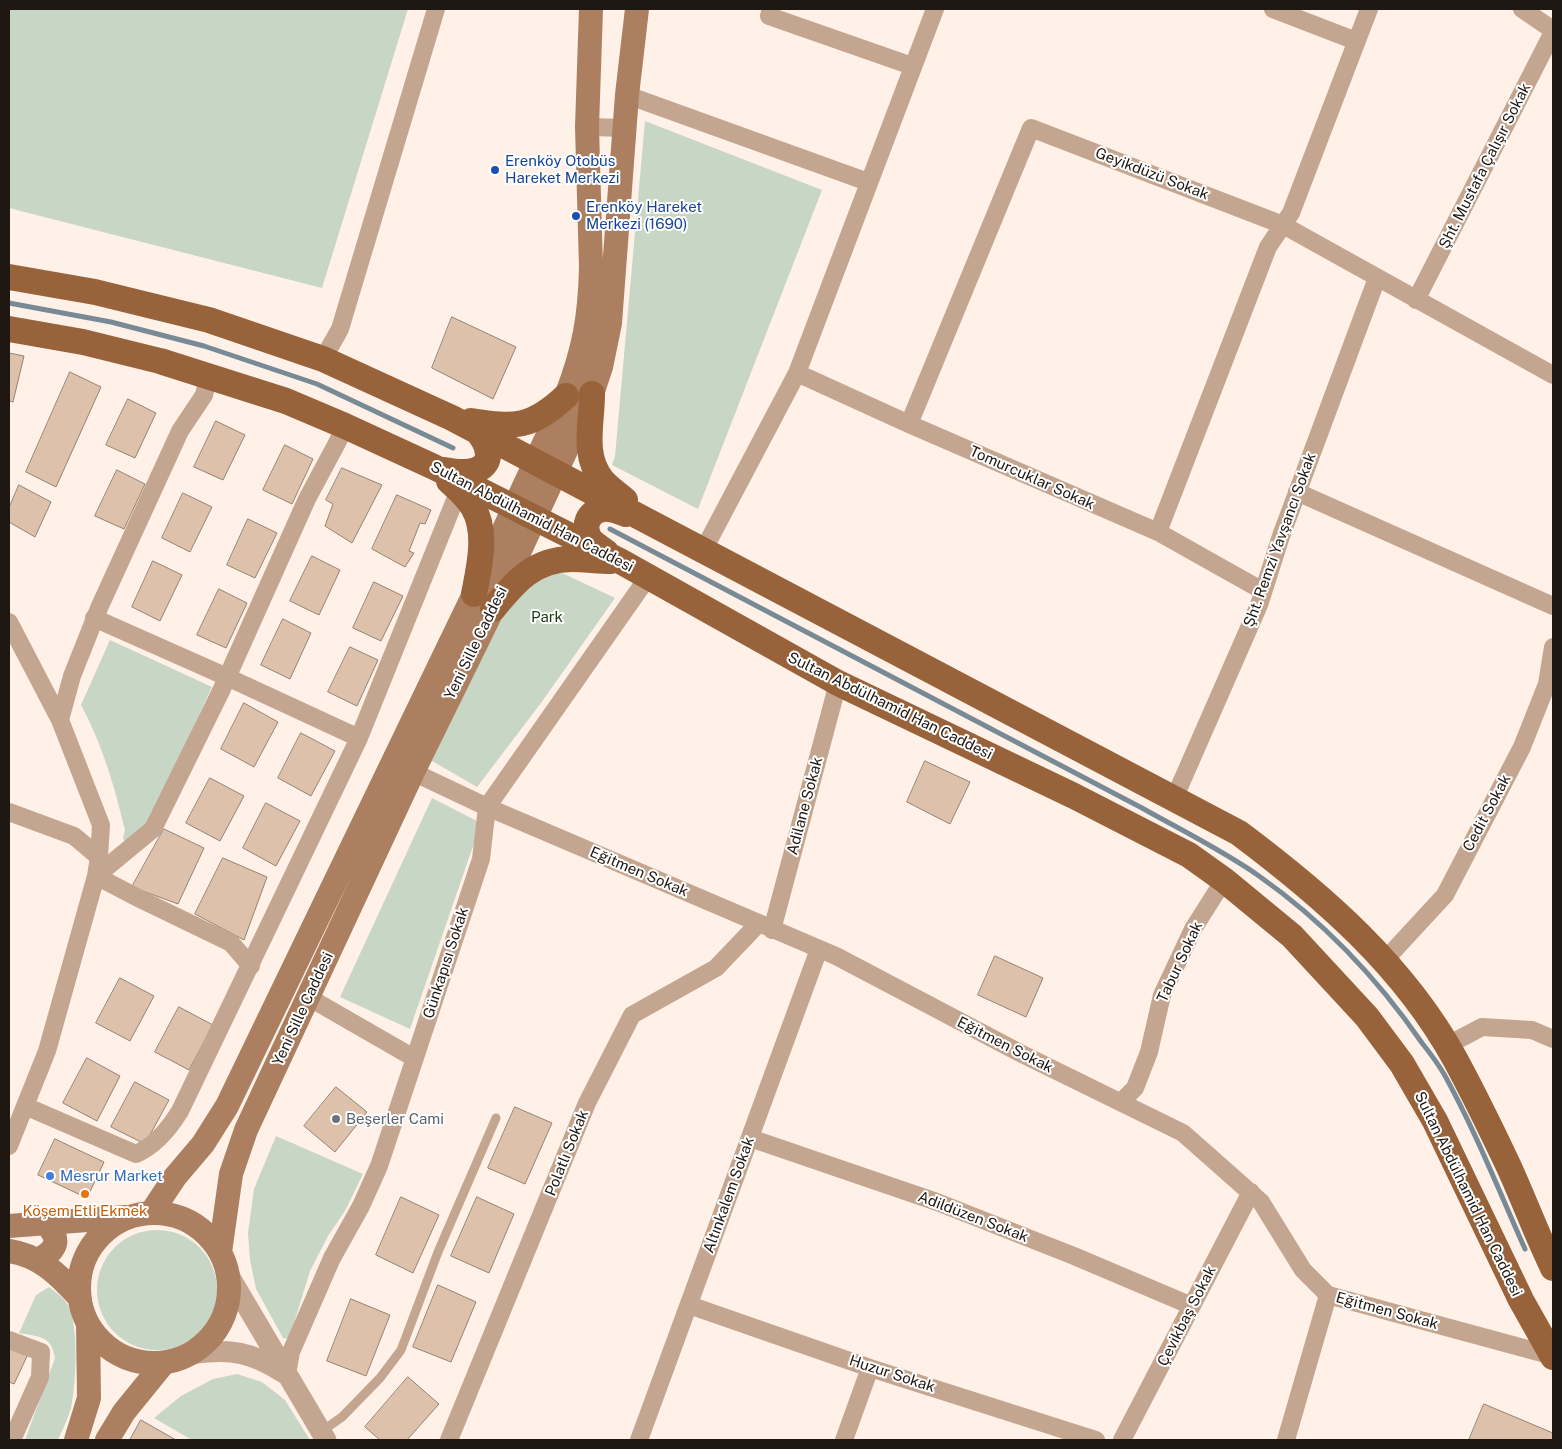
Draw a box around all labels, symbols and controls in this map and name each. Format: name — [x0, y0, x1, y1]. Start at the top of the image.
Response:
street label: Şht. Mustafa Çalışır Sokak — [1435, 80, 1535, 252]
street label: Geyikdüzü Sokak — [1093, 144, 1211, 204]
place label: Erenköy Otobüs Hareket Merkezi — [505, 152, 620, 187]
marker: Erenköy Otobüs Hareket Merkezi — [489, 164, 501, 176]
place label: Erenköy Hareket Merkezi (1690) — [586, 198, 702, 233]
marker: Erenköy Hareket Merkezi (1690) — [570, 210, 582, 222]
street label: Tomurcuklar Sokak — [967, 442, 1097, 514]
street label: Şht. Remzi Yavşancı Sokak — [1240, 450, 1320, 630]
street label: Sultan Abdülhamid Han Caddesi — [427, 458, 637, 576]
street label: Yeni Sille Caddesi — [441, 584, 511, 702]
park label: Park — [531, 608, 563, 626]
street label: Sultan Abdülhamid Han Caddesi — [785, 649, 995, 763]
street label: Adilane Sokak — [783, 755, 827, 857]
street label: Cedit Sokak — [1459, 771, 1515, 855]
street label: Eğitmen Sokak — [587, 843, 691, 901]
street label: Günkapısı Sokak — [420, 905, 472, 1021]
street label: Tabur Sokak — [1153, 919, 1207, 1005]
street label: Yeni Sille Caddesi — [269, 949, 337, 1069]
street label: Eğitmen Sokak — [954, 1013, 1056, 1077]
street label: Sultan Abdülhamid Han Caddesi — [1411, 1089, 1525, 1299]
street label: Polatlı Sokak — [542, 1107, 592, 1199]
place label: Beşerler Cami — [346, 1110, 444, 1128]
marker: Beşerler Cami — [330, 1113, 342, 1125]
street label: Altınkalem Sokak — [700, 1135, 758, 1255]
place label: Mesrur Market — [60, 1167, 163, 1185]
marker: Mesrur Market — [44, 1170, 56, 1182]
marker: Köşem Etli Ekmek — [79, 1188, 91, 1200]
street label: Adildüzen Sokak — [915, 1188, 1031, 1246]
place label: Köşem Etli Ekmek — [23, 1202, 147, 1220]
street label: Çevikbaş Sokak — [1154, 1263, 1220, 1369]
street label: Eğitmen Sokak — [1334, 1289, 1440, 1333]
street label: Huzur Sokak — [847, 1352, 937, 1396]

